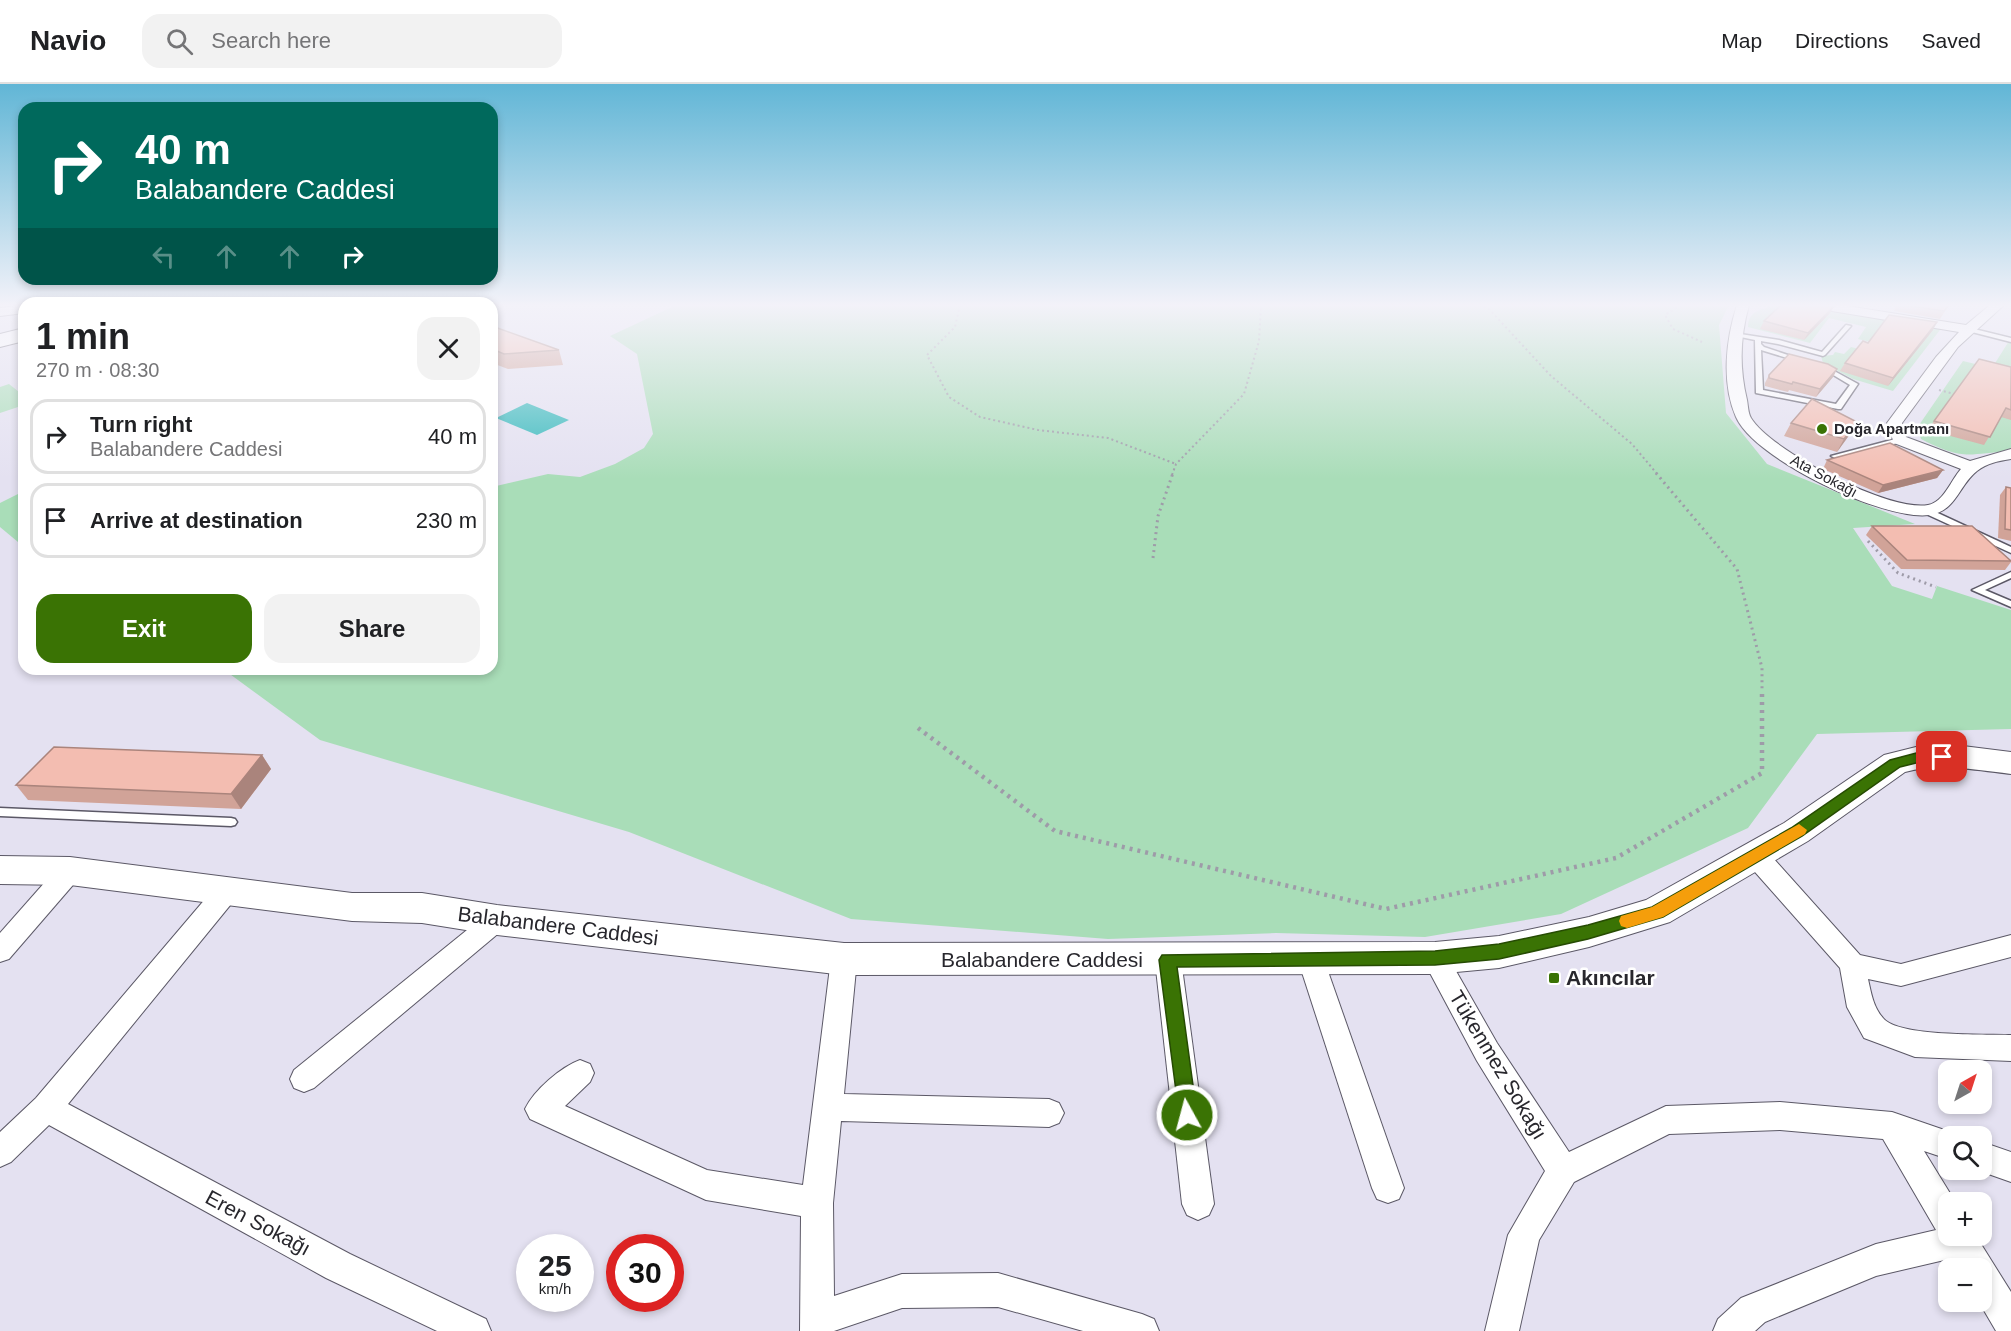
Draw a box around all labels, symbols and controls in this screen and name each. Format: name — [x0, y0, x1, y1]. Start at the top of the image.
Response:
search box — [142, 14, 562, 68]
text: Navio — [30, 25, 106, 56]
icon: search — [163, 25, 196, 58]
text: Search here — [211, 28, 331, 53]
text: Map — [1721, 29, 1762, 52]
text: Directions — [1795, 29, 1888, 52]
text: Saved — [1921, 29, 1981, 52]
icon: right — [36, 126, 114, 204]
text: 40 m — [135, 126, 231, 173]
text: Balabandere Caddesi — [135, 175, 395, 205]
icon: left — [147, 240, 180, 273]
icon: ahead — [210, 240, 243, 273]
icon: ahead — [273, 240, 306, 273]
icon: right — [336, 240, 369, 273]
text: 1 min — [36, 316, 130, 357]
button: close — [417, 317, 480, 380]
text: 270 m · 08:30 — [36, 359, 159, 381]
text: Turn right — [90, 412, 192, 437]
icon: right — [39, 420, 72, 453]
place label: Doğa Apartmanı — [1834, 420, 1949, 437]
marker: Doğa Apartmanı — [1815, 422, 1829, 436]
text: 40 m — [428, 424, 477, 449]
text: Balabandere Caddesi — [90, 438, 282, 460]
street label: Ata Sokağı — [1788, 451, 1861, 500]
icon: arrive — [39, 504, 72, 537]
text: Arrive at destination — [90, 508, 303, 533]
text: 230 m — [416, 508, 477, 533]
button: Exit — [36, 594, 252, 663]
button: Share — [264, 594, 480, 663]
pin — [1916, 731, 1967, 782]
icon: arrive — [1925, 740, 1958, 773]
street label: Balabandere Caddesi — [456, 902, 660, 949]
street label: Balabandere Caddesi — [941, 948, 1143, 971]
place label: Akıncılar — [1566, 966, 1655, 989]
marker: Akıncılar — [1547, 971, 1561, 985]
street label: Tükenmez Sokağı — [1445, 986, 1552, 1143]
north arrow — [1938, 1060, 1992, 1114]
map controls — [1938, 1060, 1992, 1312]
position arrow — [1155, 1083, 1219, 1147]
button: search — [1938, 1126, 1992, 1180]
street label: Eren Sokağı — [202, 1185, 315, 1260]
button: + — [1938, 1192, 1992, 1246]
speed limit sign: 30 — [606, 1234, 684, 1312]
text: 25 — [538, 1249, 572, 1282]
button: − — [1938, 1258, 1992, 1312]
text: km/h — [539, 1280, 571, 1297]

